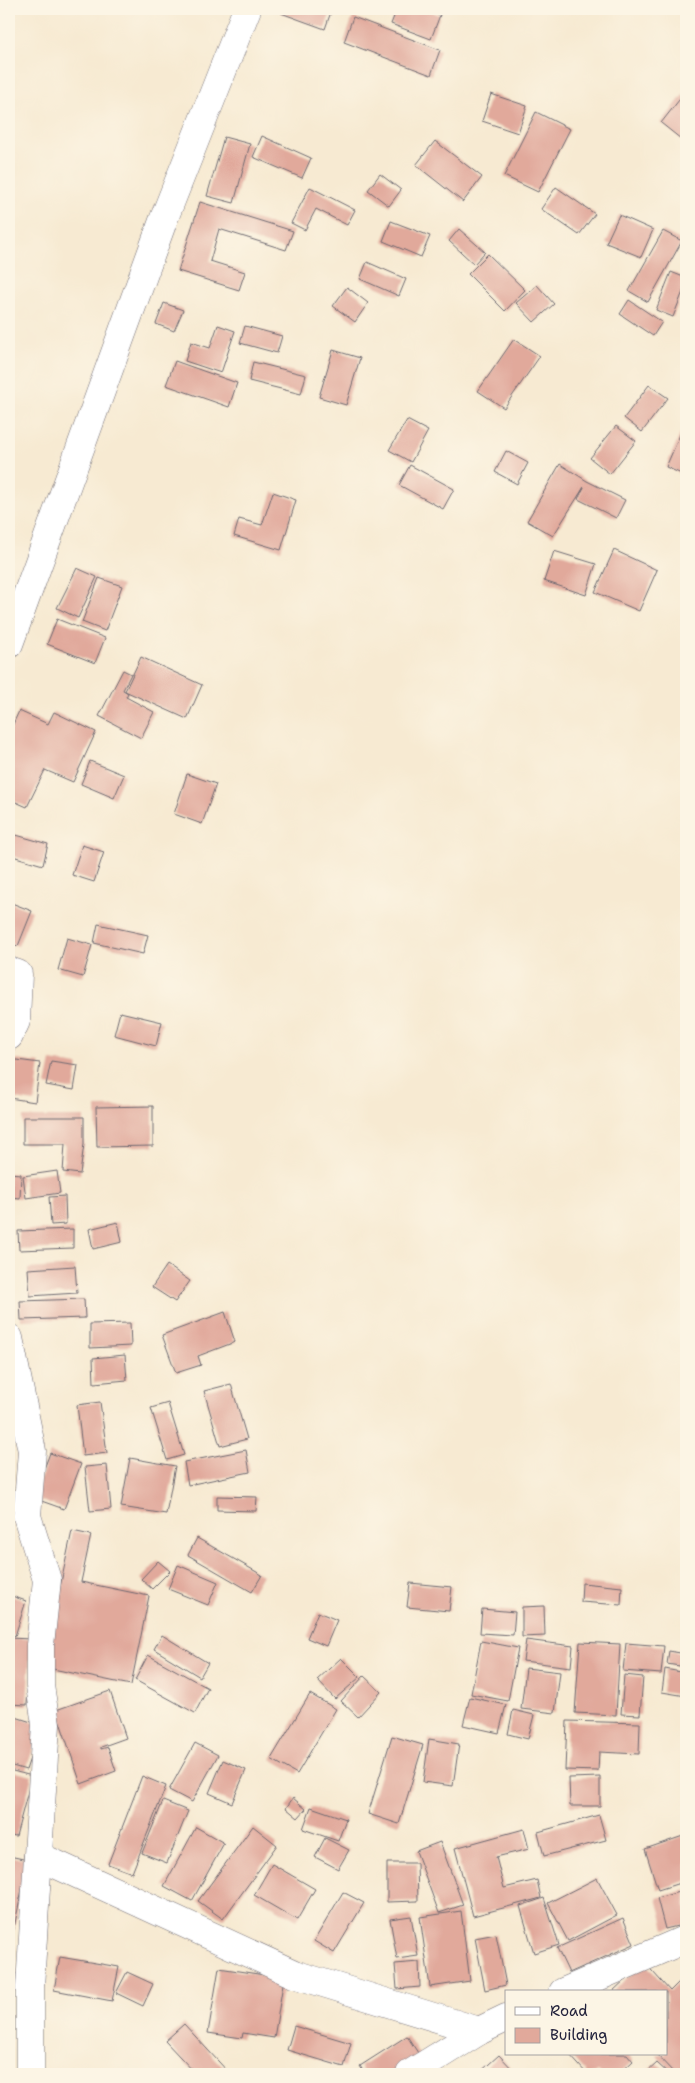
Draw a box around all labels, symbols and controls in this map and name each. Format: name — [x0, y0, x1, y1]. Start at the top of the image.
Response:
legend — [505, 1990, 668, 2056]
text: Road — [550, 2001, 588, 2021]
text: Building — [550, 2025, 607, 2045]

